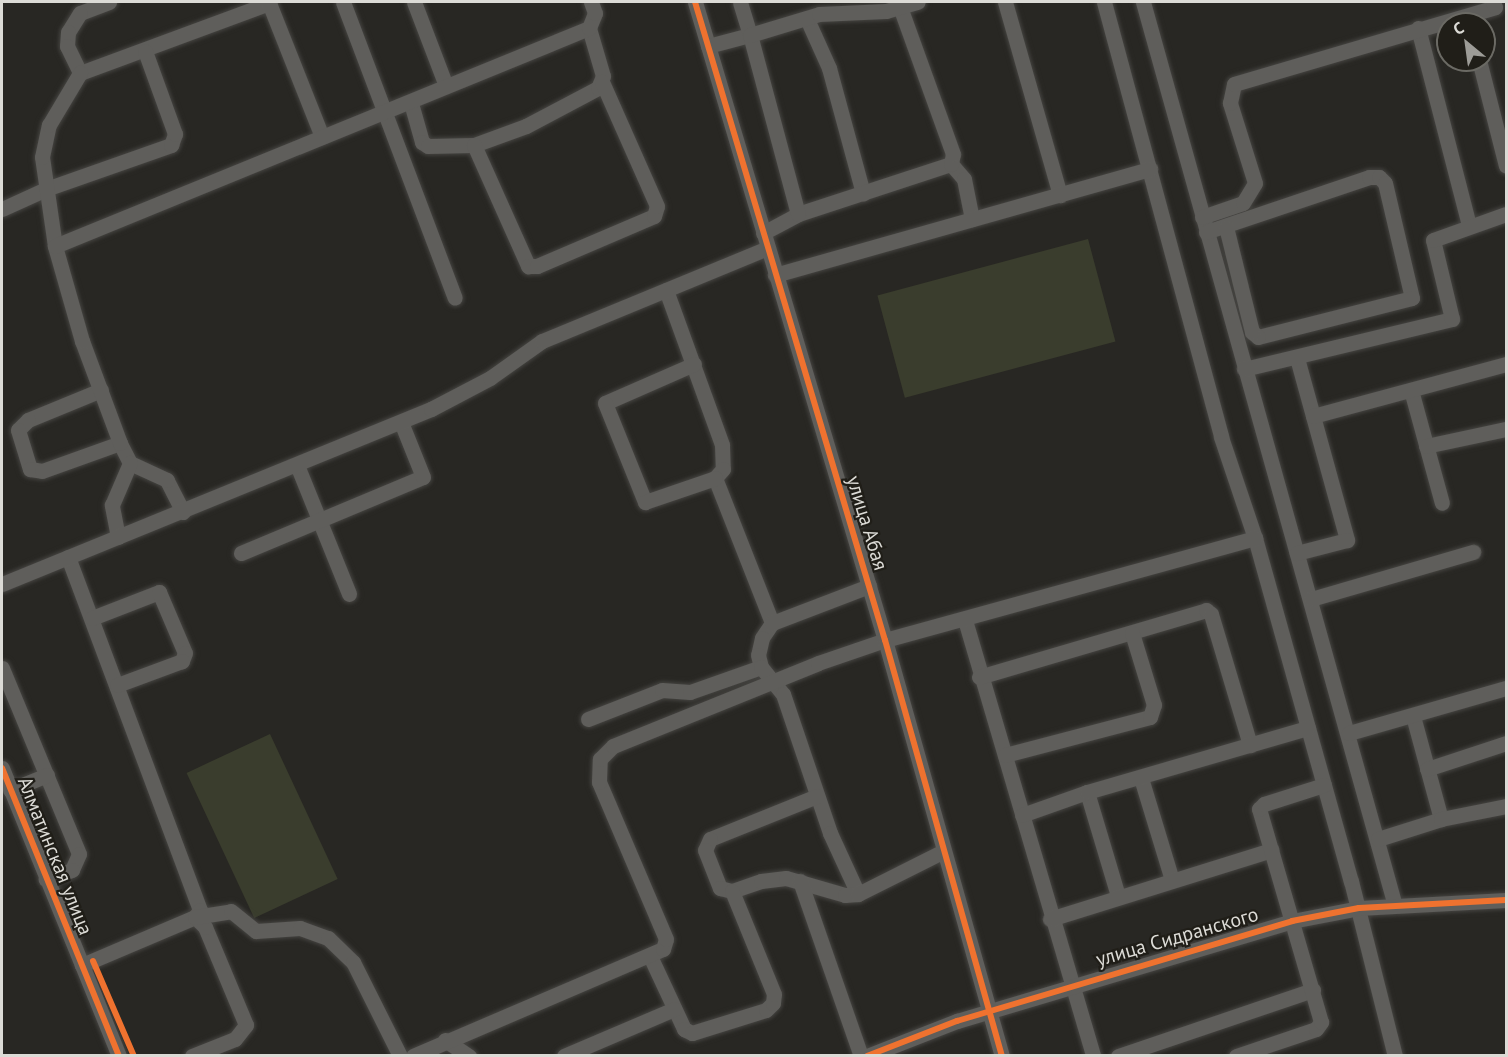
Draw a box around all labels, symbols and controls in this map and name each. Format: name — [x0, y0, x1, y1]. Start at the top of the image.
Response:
north arrow — [1436, 12, 1496, 72]
text: С — [1449, 17, 1467, 39]
street label: улица Абая — [841, 473, 893, 573]
street label: Алматинская улица — [12, 773, 98, 939]
street label: улица Сидранского — [1093, 902, 1261, 972]

